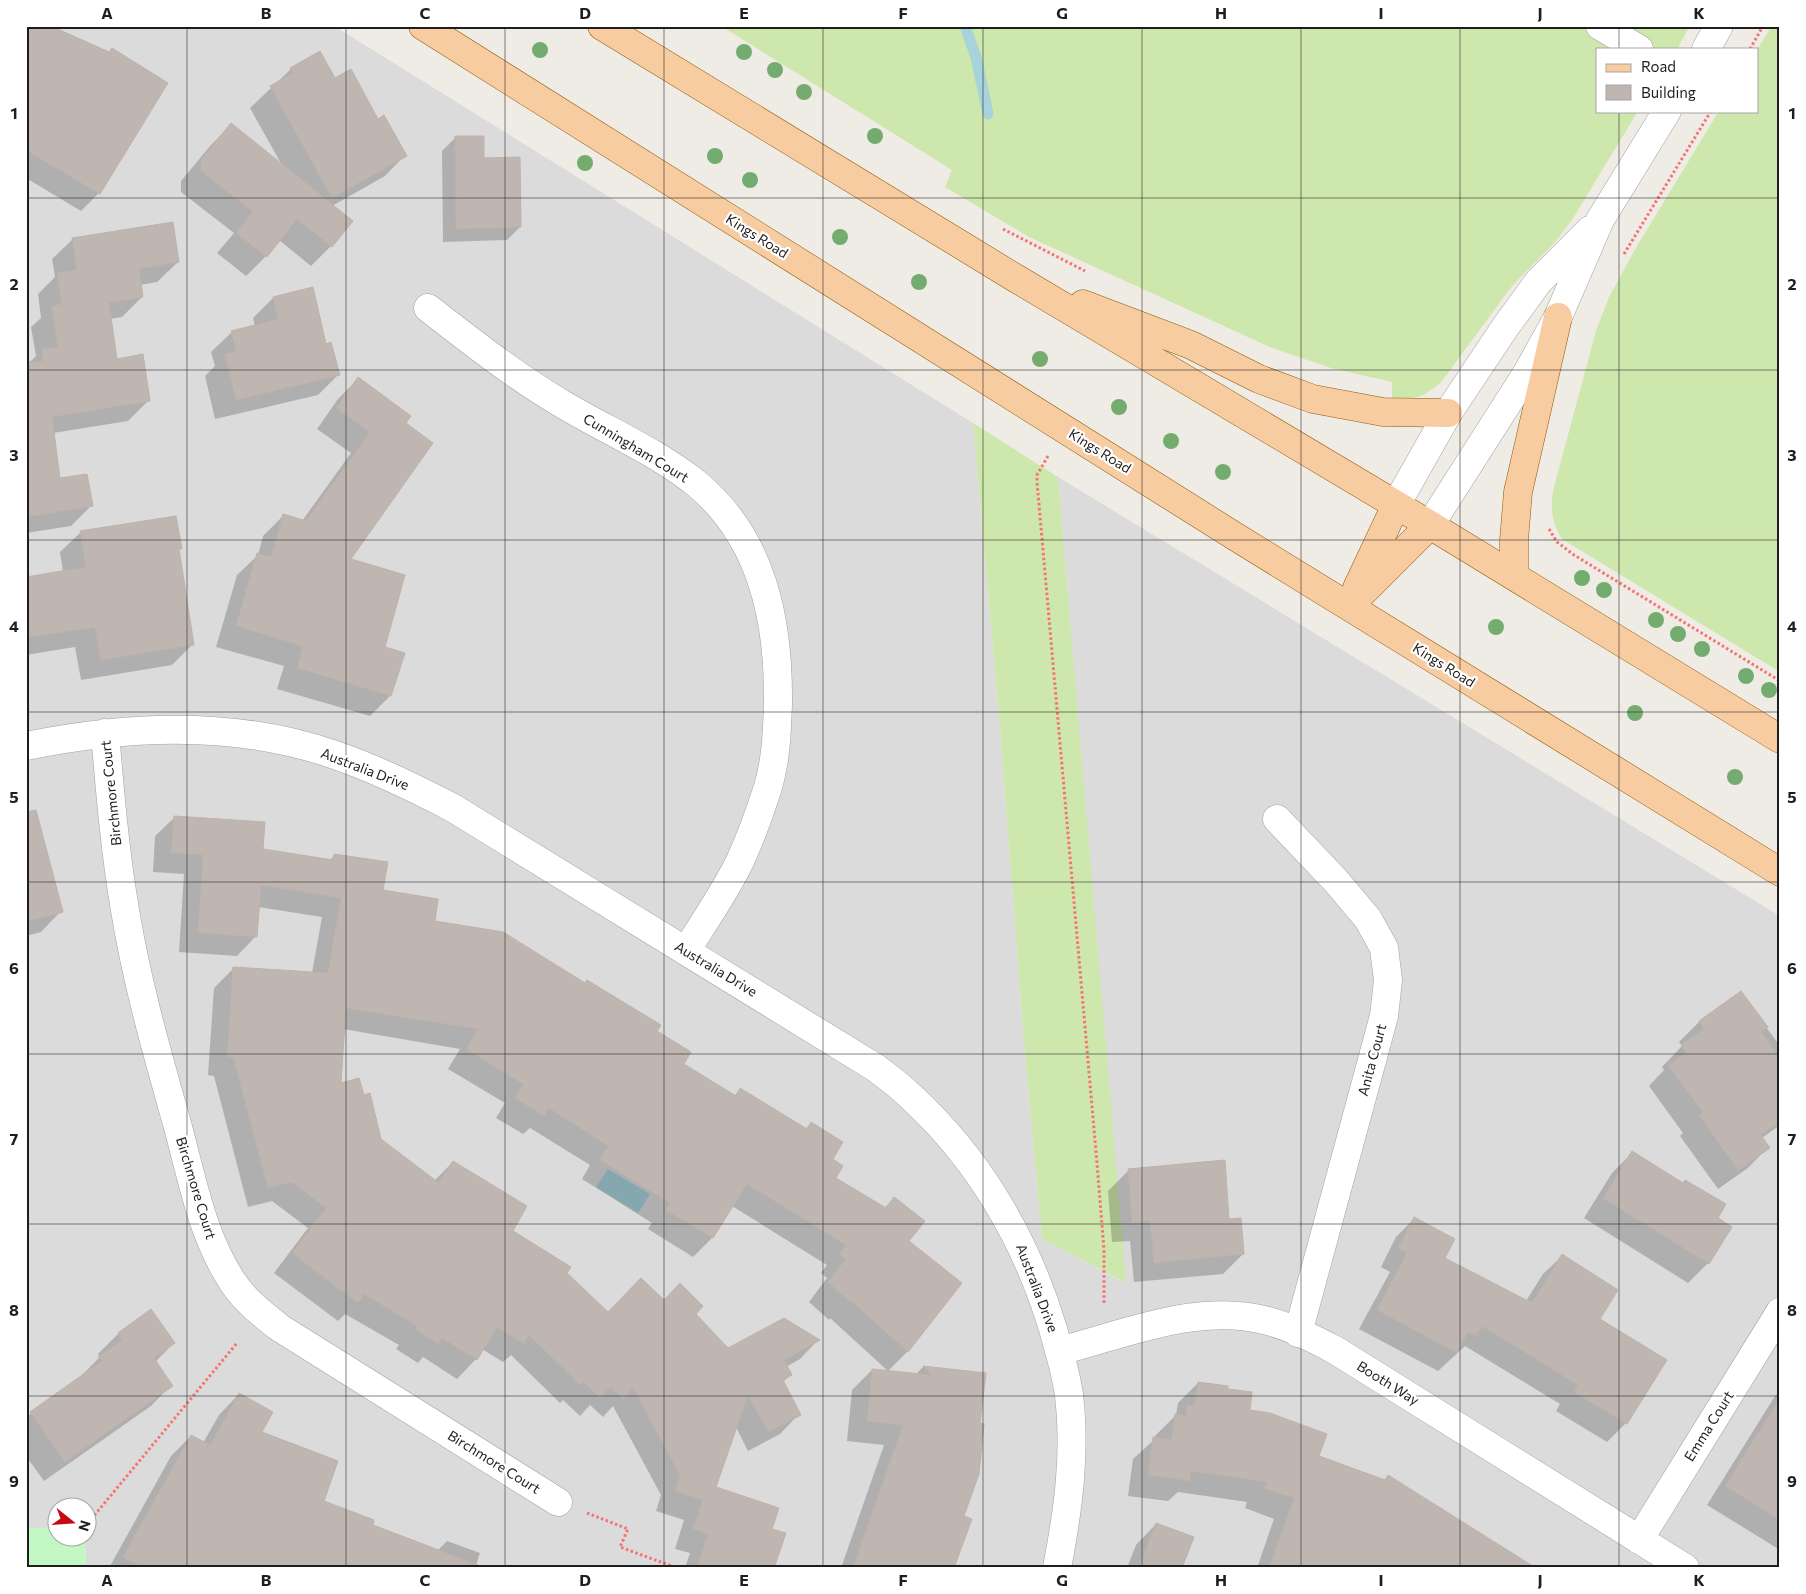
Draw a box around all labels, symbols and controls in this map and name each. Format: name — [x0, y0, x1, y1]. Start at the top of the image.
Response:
text: A — [101, 3, 113, 22]
text: B — [261, 3, 272, 22]
text: C — [420, 3, 431, 22]
text: D — [579, 3, 591, 22]
text: E — [739, 3, 749, 22]
text: F — [898, 3, 908, 22]
text: G — [1056, 3, 1068, 22]
text: H — [1215, 3, 1227, 22]
text: I — [1378, 3, 1384, 22]
text: J — [1537, 3, 1543, 22]
text: K — [1693, 3, 1705, 22]
legend — [1596, 48, 1758, 112]
text: Road — [1641, 57, 1676, 75]
text: Building — [1641, 83, 1696, 101]
text: 1 — [10, 103, 18, 122]
text: 1 — [1788, 103, 1796, 122]
street label: Kings Road — [723, 210, 792, 261]
text: 2 — [9, 274, 19, 293]
text: 2 — [1787, 274, 1797, 293]
street label: Cunningham Court — [580, 409, 692, 486]
street label: Kings Road — [1066, 425, 1135, 476]
text: 3 — [9, 445, 19, 464]
text: 3 — [1787, 445, 1797, 464]
text: 4 — [9, 616, 19, 635]
text: 4 — [1787, 616, 1797, 635]
street label: Kings Road — [1410, 639, 1479, 690]
street label: Birchmore Court — [96, 739, 124, 847]
street label: Australia Drive — [319, 744, 412, 793]
text: 5 — [9, 787, 19, 806]
text: 5 — [1787, 787, 1797, 806]
street label: Australia Drive — [672, 937, 761, 1000]
text: 6 — [9, 958, 19, 977]
text: 6 — [1787, 958, 1797, 977]
street label: Anita Court — [1354, 1022, 1389, 1098]
text: 7 — [10, 1129, 19, 1148]
text: 7 — [1788, 1129, 1797, 1148]
street label: Birchmore Court — [173, 1135, 220, 1241]
street label: Australia Drive — [1013, 1241, 1062, 1334]
text: 8 — [9, 1300, 19, 1319]
text: 8 — [1787, 1300, 1797, 1319]
street label: Booth Way — [1354, 1357, 1422, 1408]
street label: Emma Court — [1680, 1387, 1737, 1464]
street label: Birchmore Court — [445, 1426, 544, 1497]
text: 9 — [9, 1471, 19, 1490]
text: 9 — [1787, 1471, 1797, 1490]
north arrow — [48, 1496, 98, 1546]
text: N — [75, 1518, 95, 1533]
text: A — [101, 1570, 113, 1589]
text: B — [261, 1570, 272, 1589]
text: C — [420, 1570, 431, 1589]
text: D — [579, 1570, 591, 1589]
text: E — [739, 1570, 749, 1589]
text: F — [898, 1570, 908, 1589]
text: G — [1056, 1570, 1068, 1589]
text: H — [1215, 1570, 1227, 1589]
text: I — [1378, 1570, 1384, 1589]
text: J — [1537, 1570, 1543, 1589]
text: K — [1693, 1570, 1705, 1589]

